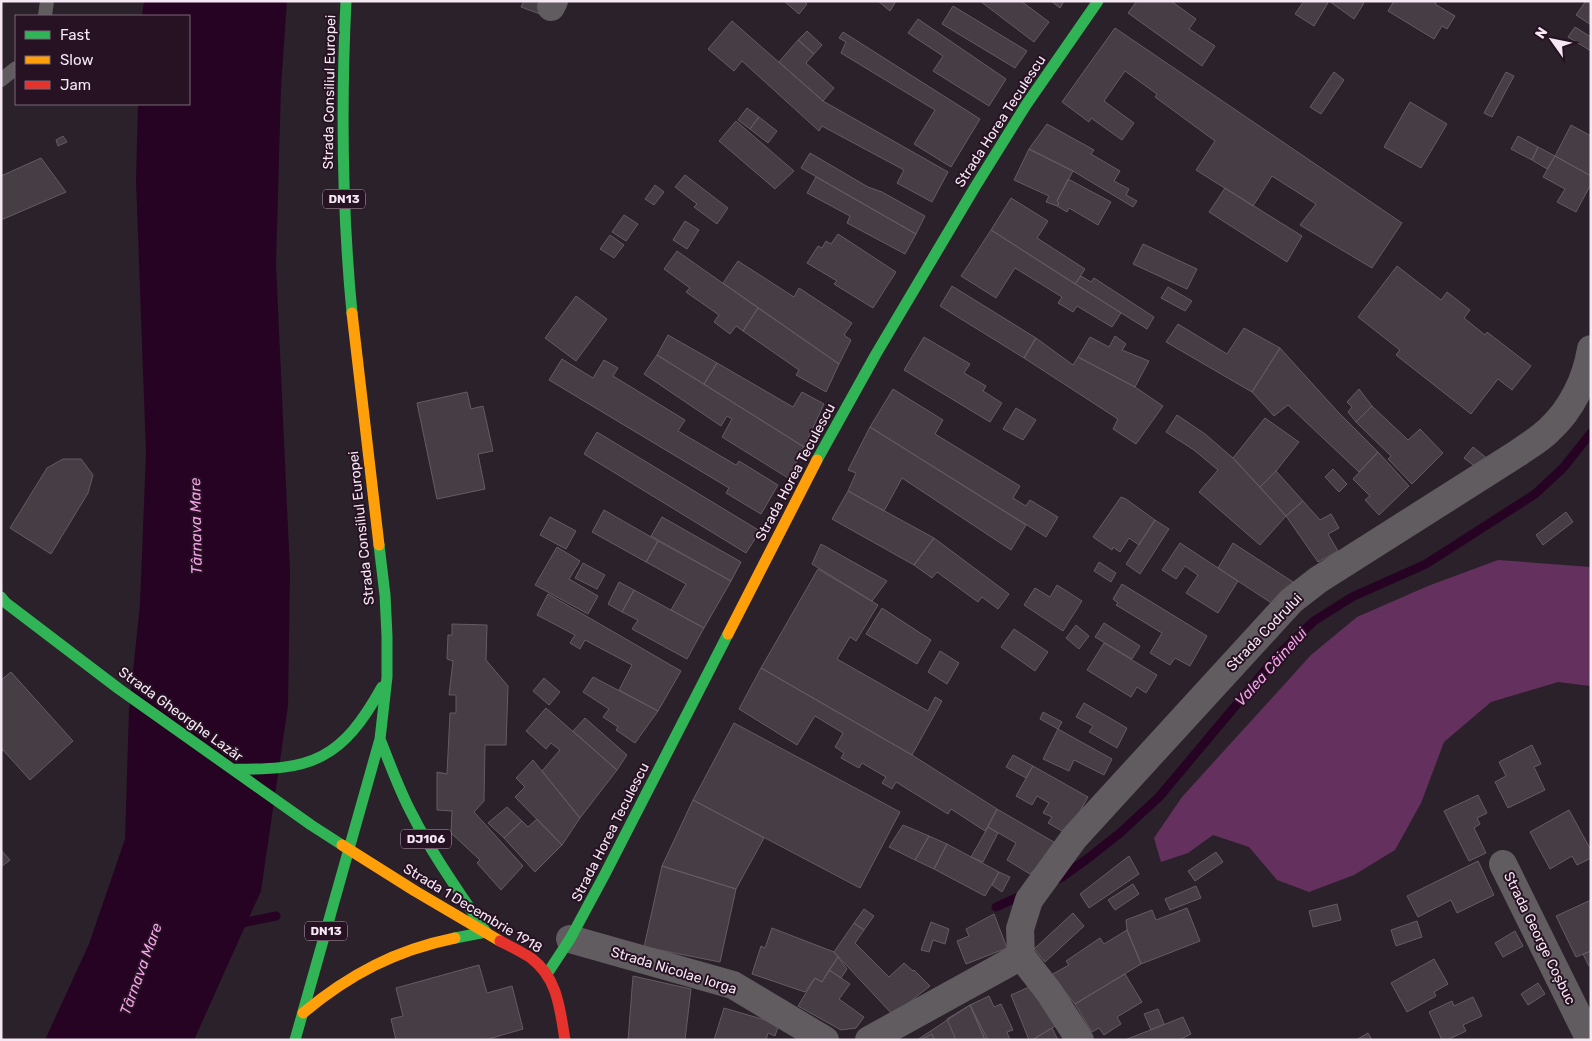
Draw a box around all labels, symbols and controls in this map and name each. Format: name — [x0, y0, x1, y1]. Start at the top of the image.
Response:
legend — [15, 15, 190, 105]
street label: Strada Consiliul Europei — [320, 15, 339, 169]
north arrow — [1527, 15, 1577, 65]
text: N — [1532, 24, 1551, 42]
text: Fast — [60, 26, 90, 44]
text: Slow — [60, 51, 93, 69]
street label: Strada Horea Teculescu — [951, 52, 1049, 190]
text: Jam — [60, 76, 91, 94]
road number: DN13 — [323, 190, 365, 208]
street label: Strada Horea Teculescu — [752, 400, 839, 544]
street label: Strada Consiliul Europei — [345, 450, 378, 606]
water label: Târnava Mare — [186, 477, 206, 574]
street label: Strada Codrului — [1223, 590, 1306, 675]
water label: Valea Câinelui — [1231, 624, 1311, 710]
street label: Strada Gheorghe Lazăr — [115, 664, 247, 766]
street label: Strada Horea Teculescu — [568, 760, 653, 905]
road number: DJ106 — [401, 830, 451, 849]
street label: Strada 1 Decembrie 1918 — [400, 860, 545, 957]
street label: Strada George Coșbuc — [1500, 869, 1579, 1008]
water label: Târnava Mare — [116, 920, 166, 1017]
road number: DN13 — [305, 921, 347, 940]
street label: Strada Nicolae Iorga — [609, 943, 739, 998]

